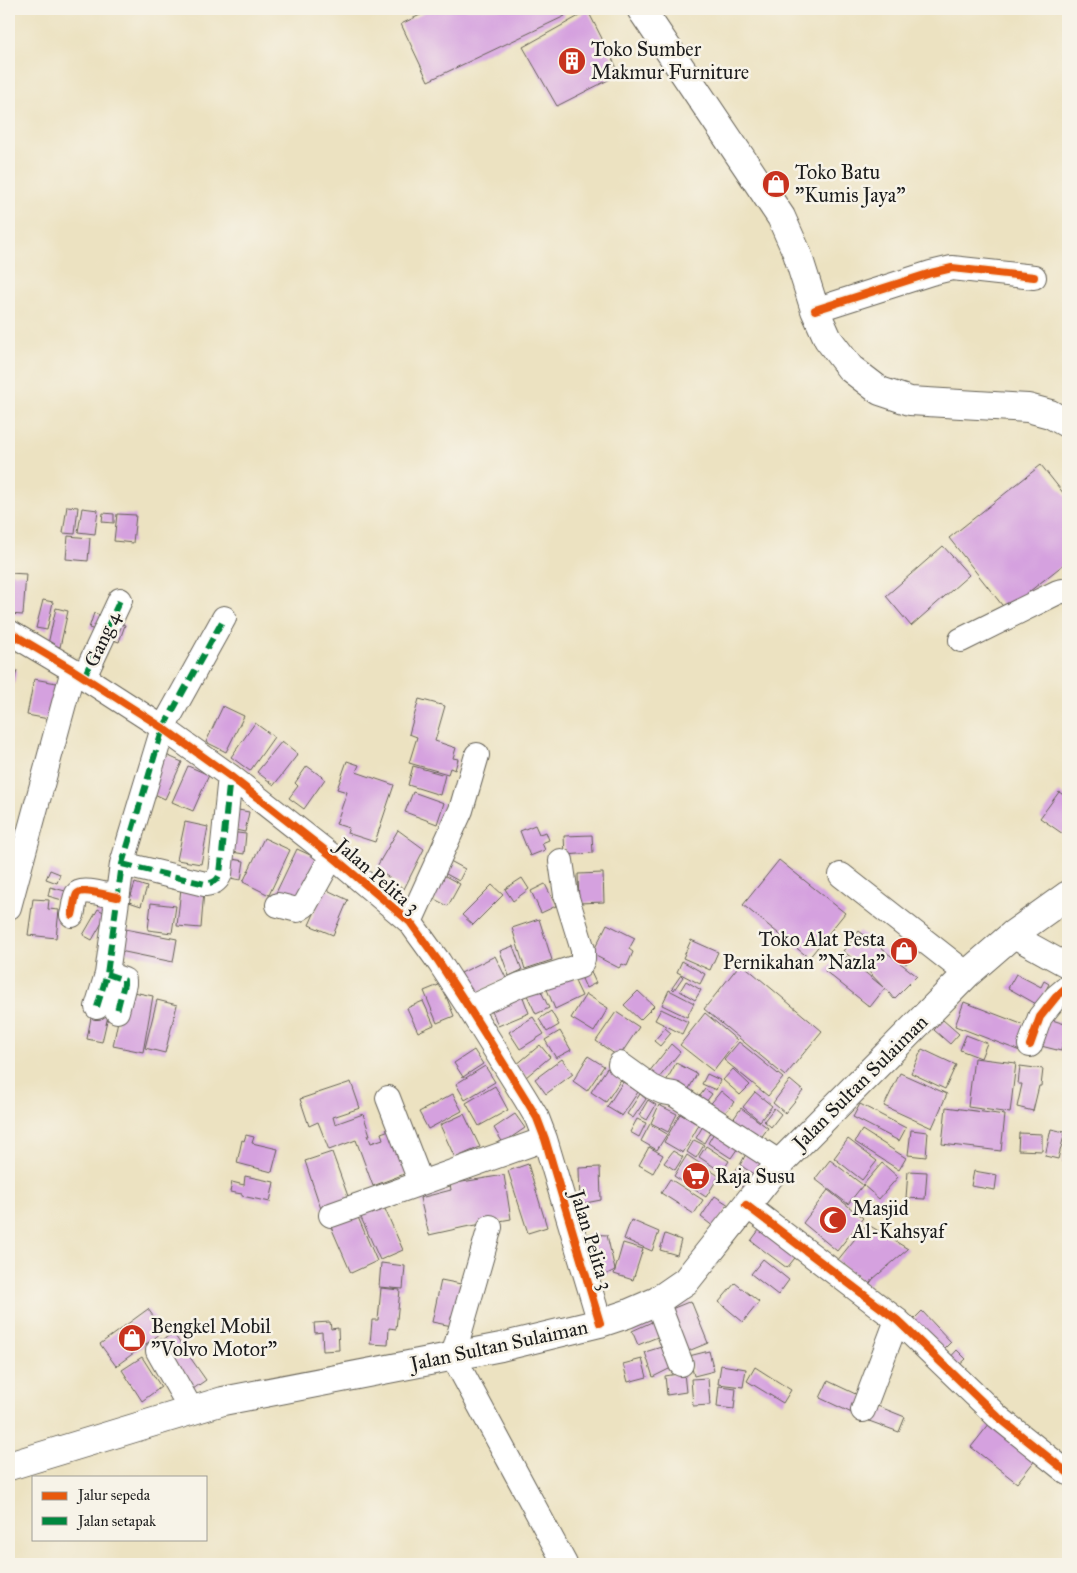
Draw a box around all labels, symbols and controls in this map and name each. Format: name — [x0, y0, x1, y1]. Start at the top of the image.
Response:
place label: Toko Sumber Makmur Furniture — [591, 37, 749, 84]
building icon: Toko Sumber Makmur Furniture — [557, 46, 587, 76]
place label: Toko Batu "Kumis Jaya" — [795, 160, 906, 208]
shop icon: Toko Batu "Kumis Jaya" — [761, 169, 791, 199]
street label: Gang 4 — [79, 607, 127, 671]
street label: Jalan Pelita 3 — [329, 832, 425, 920]
place label: Toko Alat Pesta Pernikahan "Nazla" — [723, 927, 886, 974]
shop icon: Toko Alat Pesta Pernikahan "Nazla" — [889, 936, 919, 966]
street label: Jalan Sultan Sulaiman — [786, 1009, 933, 1157]
supermarket icon: Raja Susu — [681, 1161, 711, 1191]
place label: Raja Susu — [715, 1164, 796, 1188]
street label: Jalan Pelita 3 — [564, 1185, 619, 1293]
place label: Masjid Al-Kahsyaf — [851, 1196, 948, 1243]
mosque icon: Masjid Al-Kahsyaf — [818, 1205, 848, 1235]
place label: Bengkel Mobil "Volvo Motor" — [151, 1314, 277, 1361]
street label: Jalan Sultan Sulaiman — [406, 1314, 590, 1377]
shop icon: Bengkel Mobil "Volvo Motor" — [117, 1323, 147, 1353]
legend — [32, 1476, 208, 1540]
text: Jalur sepeda — [76, 1486, 151, 1505]
text: Jalan setapak — [76, 1512, 156, 1531]

